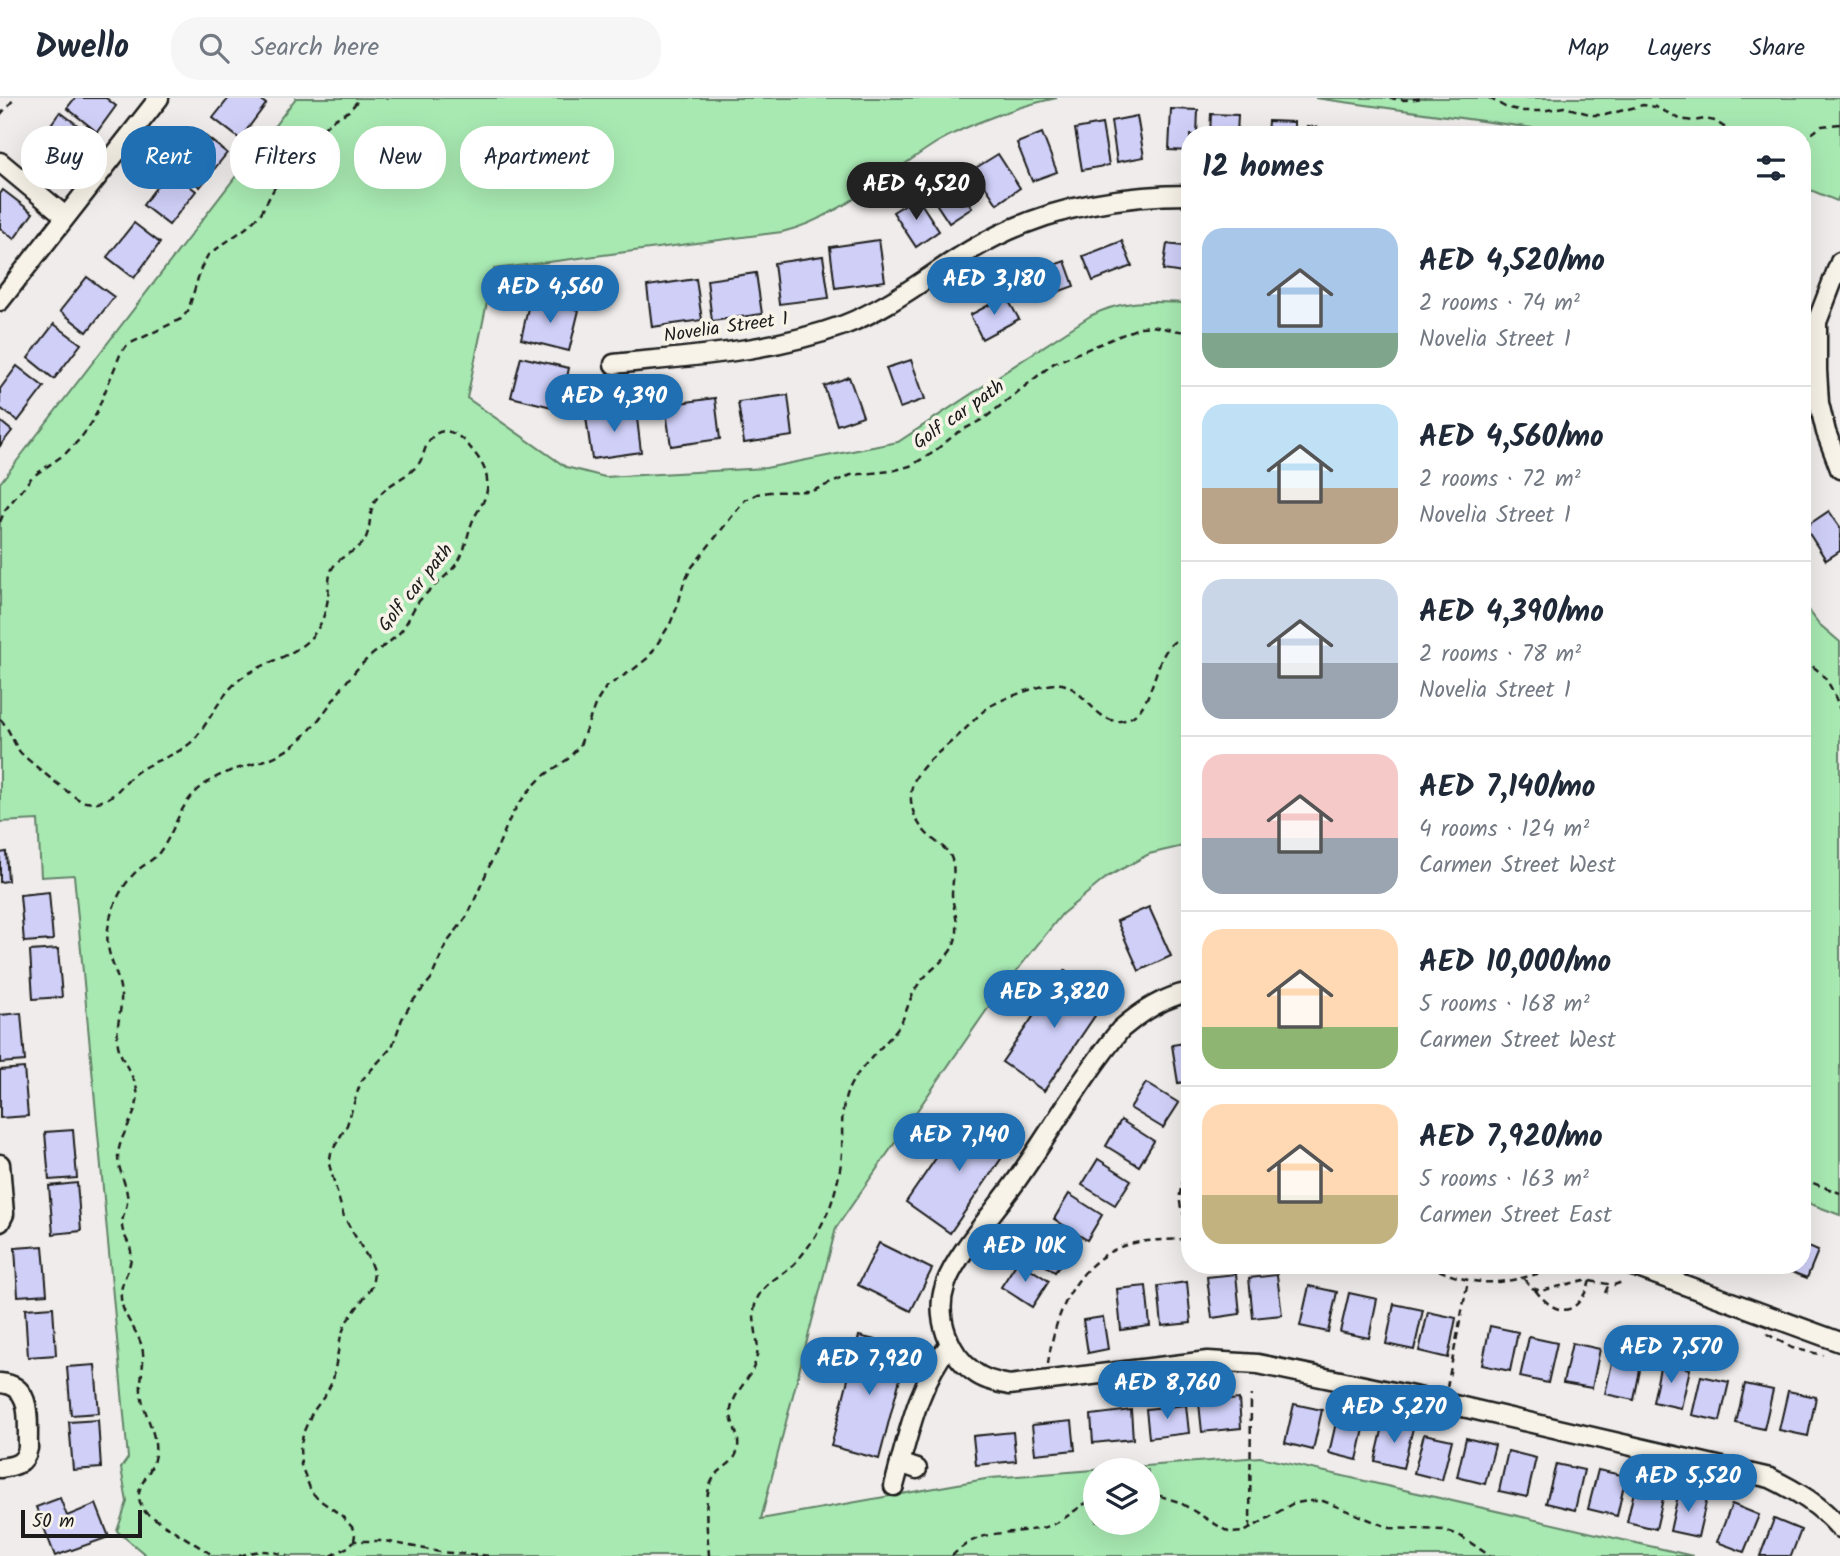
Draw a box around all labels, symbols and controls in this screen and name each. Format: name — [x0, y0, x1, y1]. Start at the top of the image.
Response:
search box — [171, 17, 661, 80]
text: Dwello — [35, 22, 129, 75]
text: Search here — [251, 27, 379, 69]
icon: search — [195, 29, 233, 67]
text: Map — [1567, 29, 1609, 68]
text: Layers — [1647, 29, 1711, 68]
text: Share — [1749, 29, 1805, 68]
chip: Buy — [21, 126, 107, 189]
chip: Rent — [121, 126, 216, 189]
chip: Filters — [230, 126, 340, 189]
chip: New — [354, 126, 446, 189]
chip: Apartment — [460, 126, 614, 189]
text: 12 homes — [1202, 144, 1324, 192]
icon: filters — [1752, 149, 1790, 187]
pin: AED 4,520 — [836, 162, 996, 222]
text: AED 4,520 — [863, 167, 969, 203]
text: AED 4,520/mo — [1419, 238, 1605, 286]
icon: home — [1258, 256, 1342, 340]
pin: AED 3,180 — [914, 258, 1074, 317]
text: AED 3,180 — [943, 262, 1045, 298]
pin: AED 4,560 — [470, 266, 630, 325]
text: AED 4,560 — [497, 270, 603, 306]
text: 2 rooms · 74 m² — [1419, 286, 1580, 322]
street label: Novelia Street 1 — [662, 304, 790, 352]
text: Novelia Street 1 — [1419, 322, 1571, 358]
street label: Golf car path — [907, 372, 1011, 458]
pin: AED 4,390 — [534, 374, 694, 434]
text: AED 4,390 — [561, 379, 667, 415]
text: AED 4,560/mo — [1419, 414, 1604, 462]
icon: home — [1258, 432, 1342, 516]
text: 2 rooms · 72 m² — [1419, 462, 1581, 498]
text: Novelia Street 1 — [1419, 498, 1571, 534]
street label: Golf car path — [371, 537, 461, 639]
text: AED 4,390/mo — [1419, 589, 1604, 637]
icon: home — [1258, 607, 1342, 691]
text: 2 rooms · 78 m² — [1419, 637, 1581, 673]
text: Novelia Street 1 — [1419, 673, 1571, 709]
text: AED 7,140/mo — [1419, 764, 1596, 812]
icon: home — [1258, 782, 1342, 866]
text: 4 rooms · 124 m² — [1419, 812, 1589, 848]
text: Carmen Street West — [1419, 848, 1616, 884]
text: AED 10,000/mo — [1419, 939, 1611, 987]
icon: home — [1258, 957, 1342, 1041]
pin: AED 3,820 — [974, 970, 1134, 1030]
text: AED 3,820 — [1000, 975, 1108, 1011]
text: 5 rooms · 168 m² — [1419, 987, 1590, 1023]
text: Carmen Street West — [1419, 1023, 1616, 1059]
pin: AED 7,140 — [879, 1114, 1039, 1173]
text: AED 7,920/mo — [1419, 1114, 1603, 1162]
text: AED 7,140 — [909, 1118, 1009, 1154]
icon: home — [1258, 1132, 1342, 1216]
text: 5 rooms · 163 m² — [1419, 1162, 1589, 1198]
text: Carmen Street East — [1419, 1198, 1612, 1234]
pin: AED 10K — [960, 1224, 1090, 1284]
text: AED 10K — [983, 1229, 1067, 1265]
pin: AED 7,570 — [1591, 1326, 1751, 1385]
text: AED 7,570 — [1620, 1330, 1722, 1366]
pin: AED 7,920 — [789, 1338, 949, 1397]
text: AED 7,920 — [816, 1342, 922, 1378]
pin: AED 8,760 — [1087, 1362, 1247, 1421]
text: AED 8,760 — [1114, 1366, 1220, 1402]
pin: AED 5,270 — [1314, 1386, 1474, 1445]
text: AED 5,270 — [1341, 1390, 1447, 1426]
pin: AED 5,520 — [1608, 1454, 1768, 1514]
map controls — [1083, 1458, 1160, 1535]
button: layers — [1083, 1458, 1160, 1535]
text: AED 5,520 — [1635, 1459, 1741, 1495]
scale bar — [21, 1507, 142, 1539]
text: 50 m — [32, 1507, 74, 1537]

